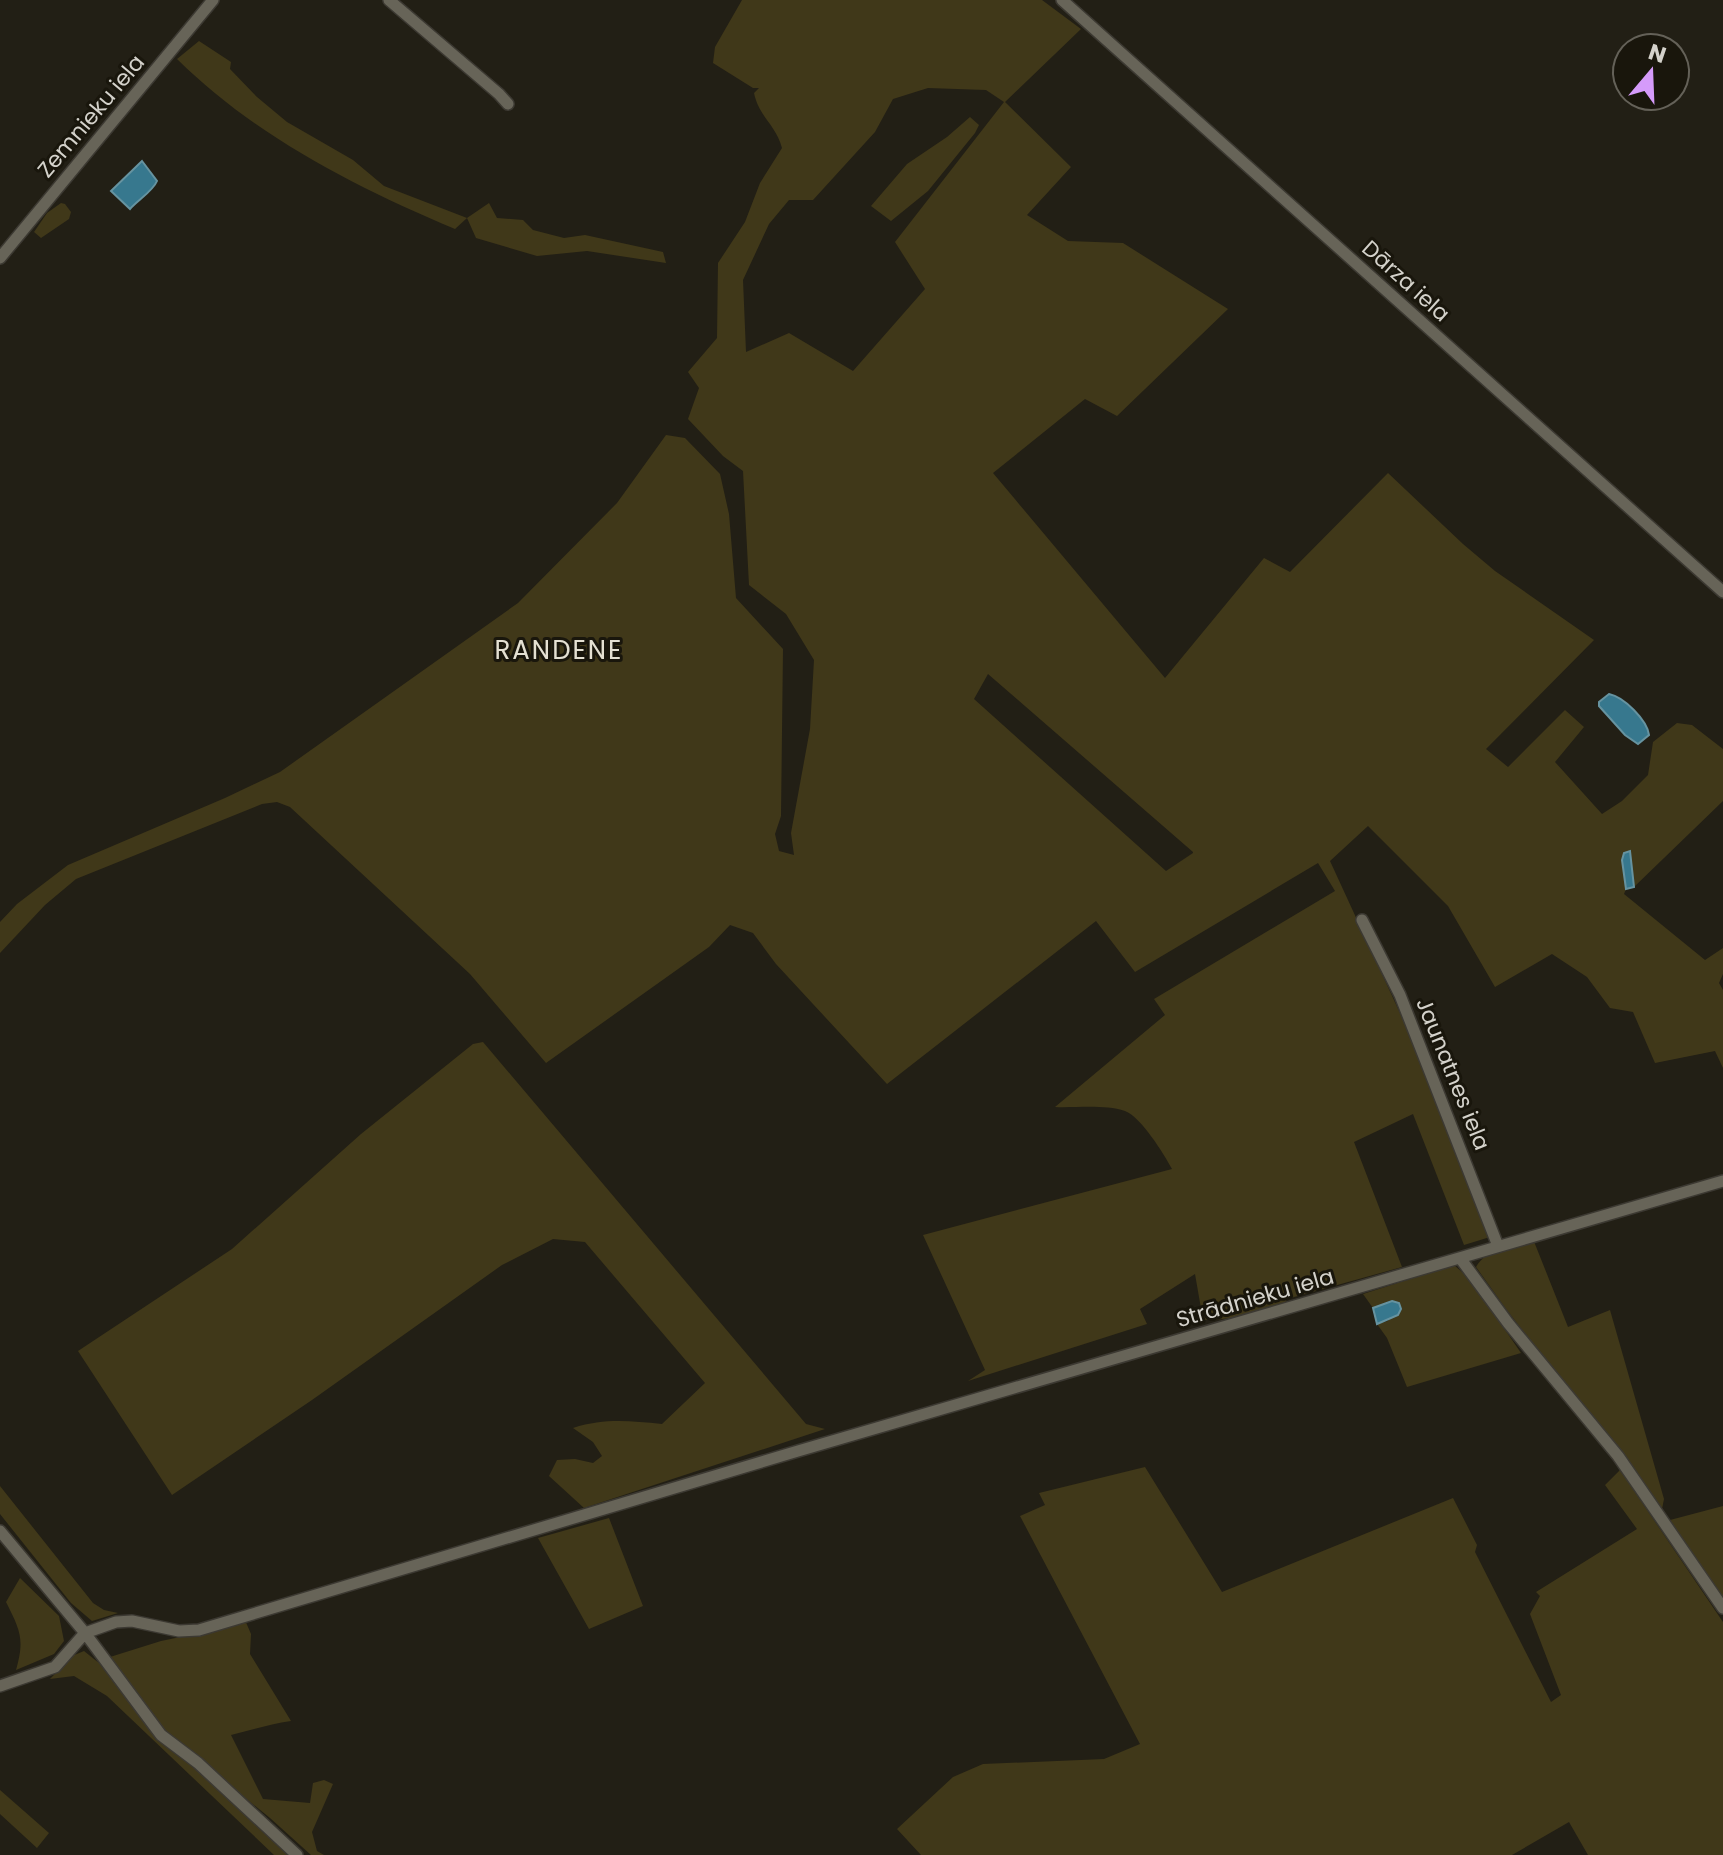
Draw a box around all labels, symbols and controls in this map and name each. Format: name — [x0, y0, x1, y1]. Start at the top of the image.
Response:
north arrow — [1611, 32, 1691, 112]
text: N — [1644, 36, 1670, 71]
street label: Zemnieku iela — [30, 48, 152, 184]
street label: Dārza iela — [1355, 233, 1457, 329]
district label: RANDENE — [495, 632, 623, 668]
street label: Jaunatnes iela — [1408, 993, 1498, 1155]
street label: Strādnieku iela — [1173, 1261, 1337, 1335]

